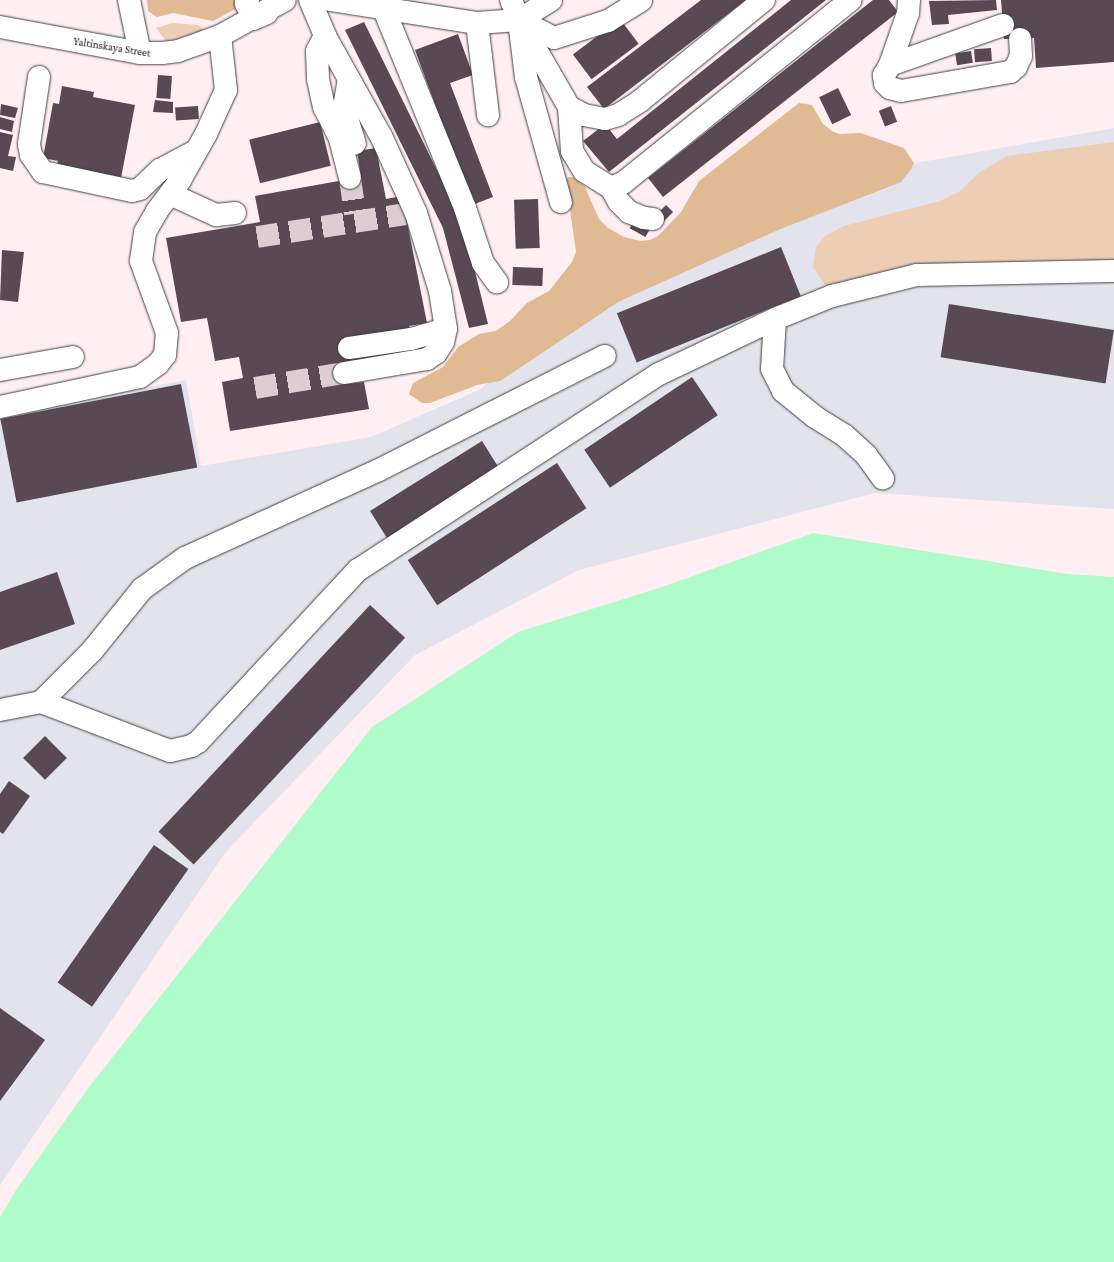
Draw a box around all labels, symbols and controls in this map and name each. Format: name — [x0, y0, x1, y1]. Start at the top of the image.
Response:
street label: Yaltinskaya Street — [72, 34, 152, 60]

